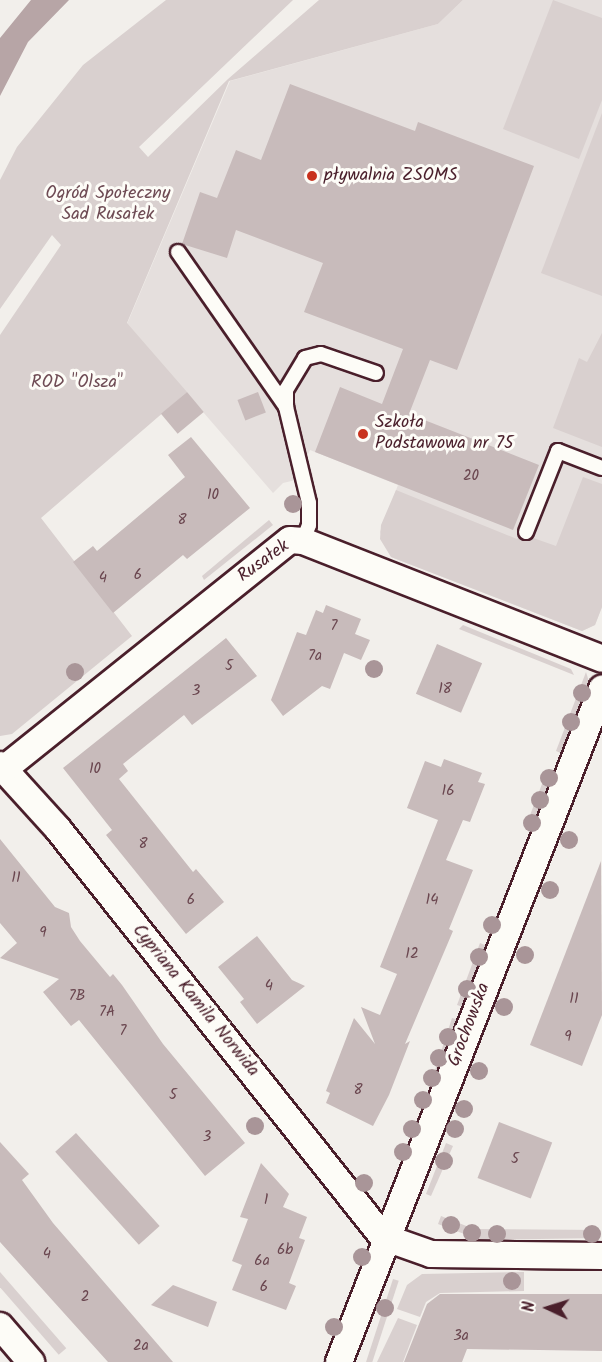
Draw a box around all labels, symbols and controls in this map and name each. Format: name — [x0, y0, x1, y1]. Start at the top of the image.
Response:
place label: pływalnia ZSOMS — [324, 165, 458, 187]
marker: pływalnia ZSOMS — [305, 169, 319, 183]
park label: Ogród Społeczny Sad Rusałek — [46, 184, 170, 226]
park label: ROD "Olsza" — [31, 372, 123, 394]
place label: Szkoła Podstawowa nr 75 — [375, 413, 514, 456]
marker: Szkoła Podstawowa nr 75 — [356, 427, 370, 441]
house number: 20 — [463, 468, 479, 486]
house number: 10 — [207, 487, 219, 505]
house number: 8 — [177, 512, 187, 530]
street label: Rusałek — [234, 536, 294, 588]
house number: 6 — [134, 567, 142, 585]
house number: 4 — [99, 570, 107, 588]
house number: 7 — [331, 618, 337, 636]
house number: 7a — [308, 648, 322, 666]
house number: 5 — [225, 658, 233, 676]
house number: 18 — [438, 681, 452, 699]
house number: 3 — [192, 683, 200, 701]
house number: 10 — [89, 761, 101, 779]
house number: 16 — [441, 783, 455, 801]
house number: 8 — [138, 836, 148, 854]
house number: 11 — [11, 870, 21, 888]
house number: 6 — [187, 892, 195, 910]
house number: 14 — [426, 892, 438, 910]
street label: Cypriana Kamila Norwida — [127, 921, 263, 1081]
house number: 9 — [39, 925, 47, 943]
house number: 12 — [405, 946, 419, 964]
house number: 4 — [265, 978, 273, 996]
street label: Grochowska — [444, 980, 496, 1070]
house number: 7B — [69, 988, 85, 1006]
house number: 11 — [569, 991, 579, 1009]
house number: 7A — [99, 1004, 115, 1022]
house number: 7 — [120, 1023, 126, 1041]
house number: 9 — [564, 1029, 572, 1047]
house number: 8 — [353, 1082, 363, 1100]
house number: 5 — [169, 1087, 177, 1105]
house number: 3 — [203, 1129, 211, 1147]
house number: 5 — [511, 1151, 519, 1169]
house number: 1 — [264, 1192, 268, 1210]
house number: 6b — [277, 1242, 293, 1260]
house number: 4 — [43, 1246, 51, 1264]
house number: 6a — [254, 1253, 270, 1271]
north arrow — [518, 1278, 578, 1338]
house number: 6 — [260, 1279, 268, 1297]
house number: 2 — [81, 1289, 89, 1307]
text: N — [517, 1301, 542, 1313]
house number: 3a — [453, 1328, 469, 1346]
house number: 2a — [133, 1338, 149, 1356]

